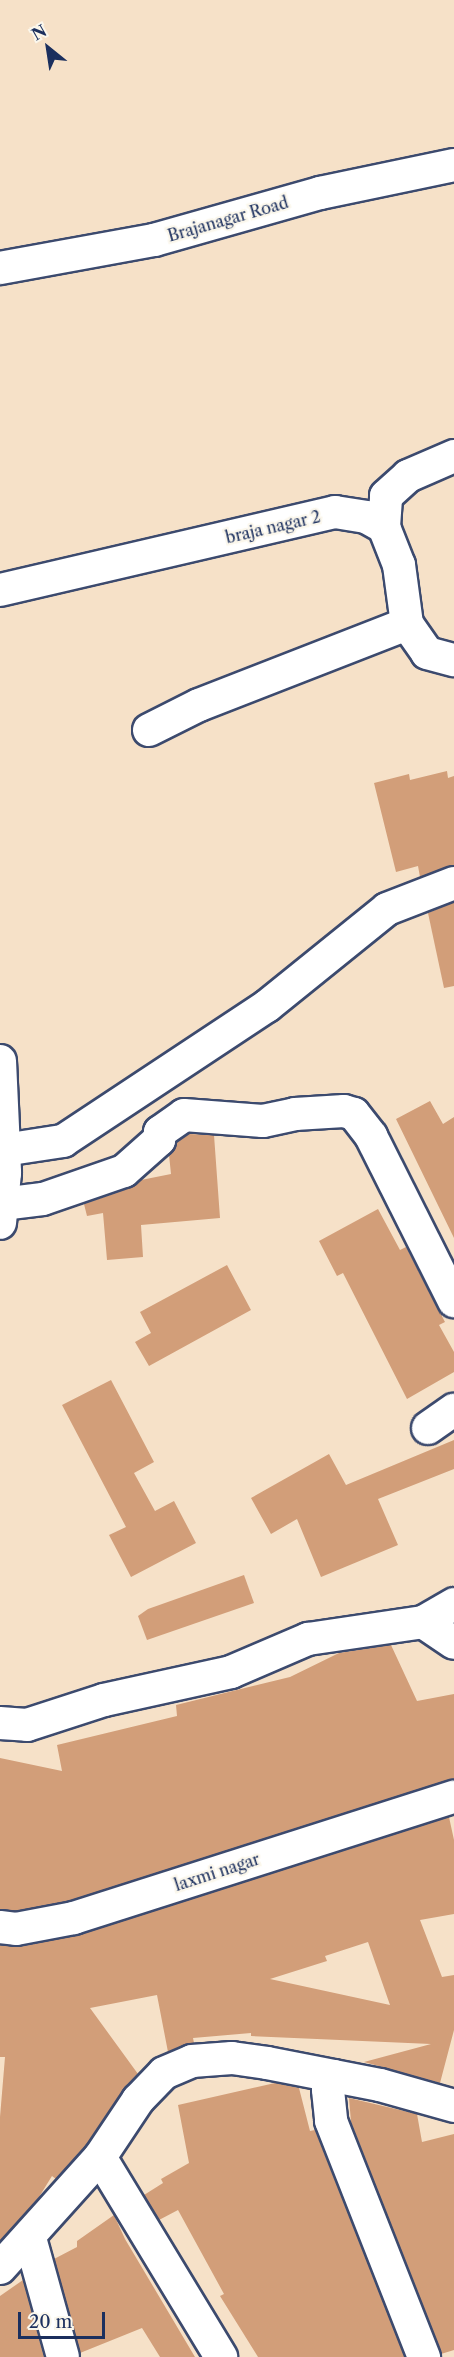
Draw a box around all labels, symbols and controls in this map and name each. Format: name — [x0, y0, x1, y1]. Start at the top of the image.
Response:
north arrow — [18, 18, 78, 78]
text: N — [28, 20, 50, 45]
street label: Brajanagar Road — [165, 193, 291, 245]
street label: braja nagar 2 — [223, 507, 323, 547]
street label: laxmi nagar — [172, 1849, 262, 1895]
scale bar — [21, 2300, 108, 2338]
text: 20 m — [29, 2311, 72, 2333]

